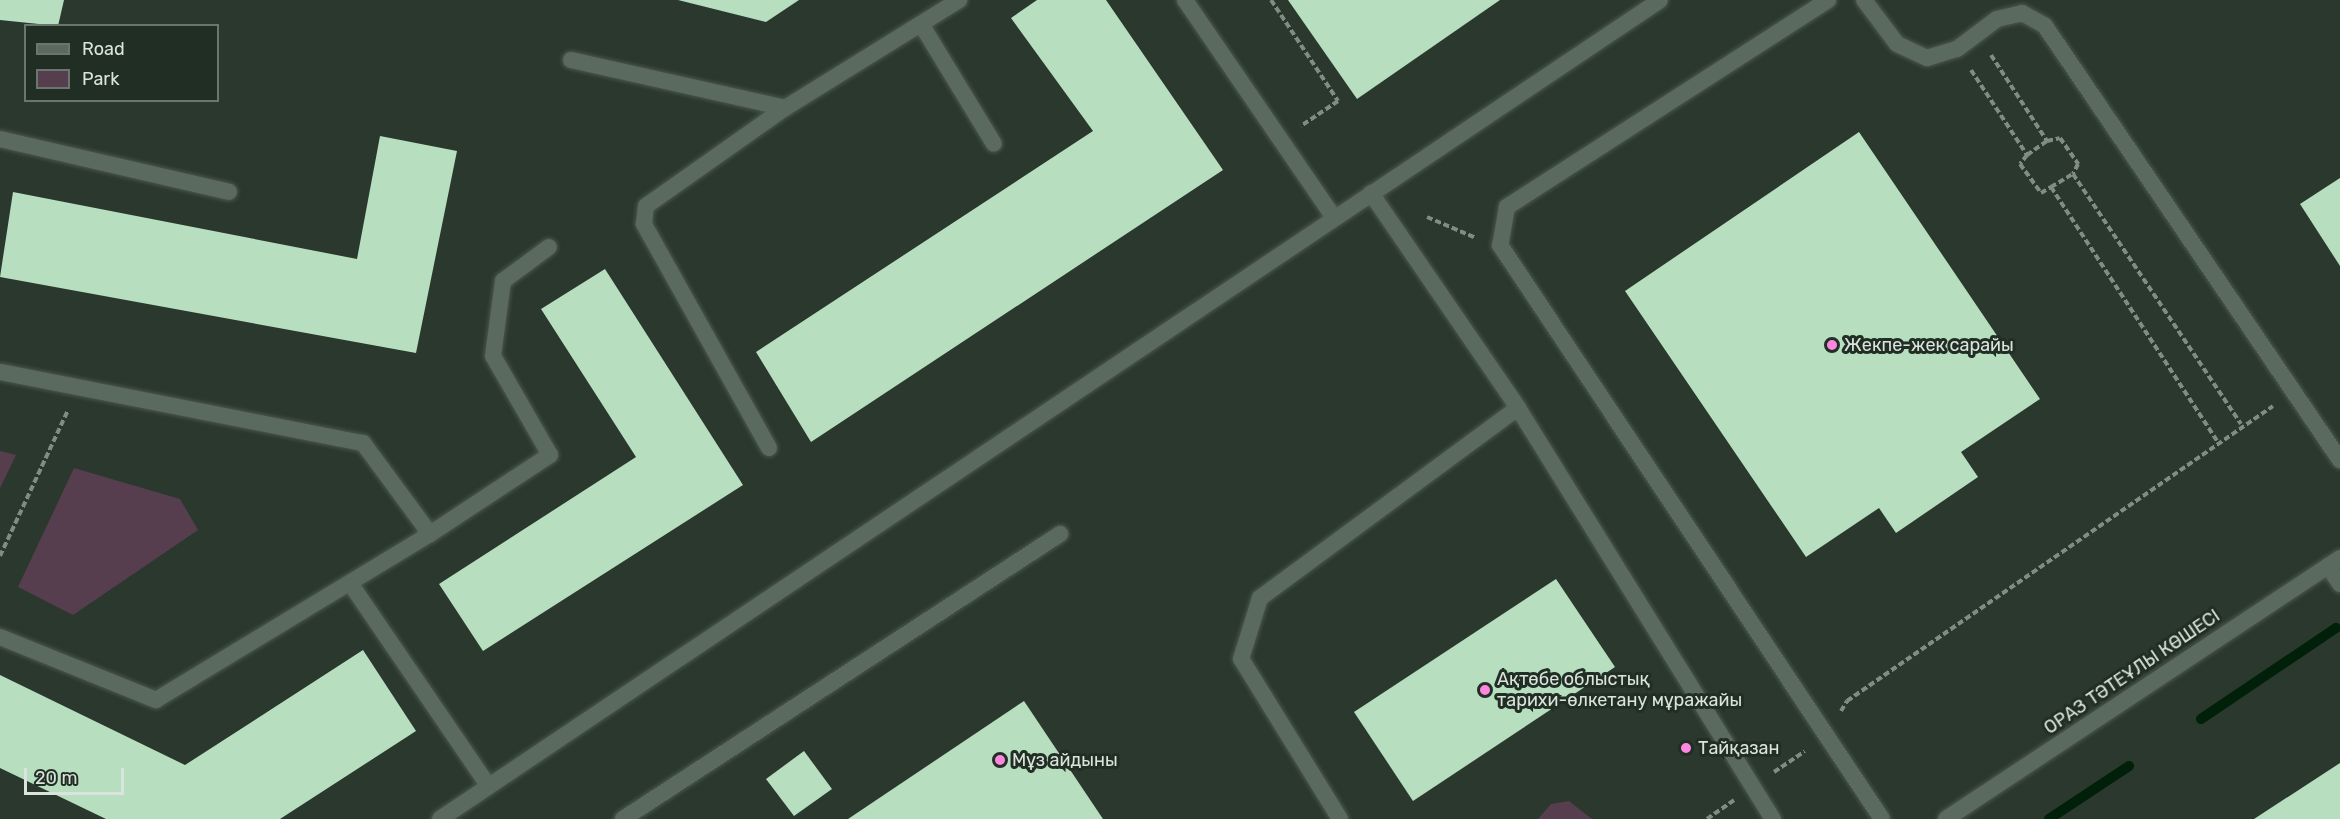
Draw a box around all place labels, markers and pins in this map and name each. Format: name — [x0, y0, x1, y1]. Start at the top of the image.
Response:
place label: Жекпе-жек сарайы — [1844, 334, 2014, 356]
marker: Жекпе-жек сарайы — [1825, 338, 1839, 352]
place label: Ақтөбе облыстық тарихи-өлкетану мұражайы — [1497, 669, 1742, 712]
marker: Ақтөбе облыстық тарихи-өлкетану мұражайы — [1478, 683, 1492, 697]
place label: Тайқазан — [1698, 737, 1779, 759]
marker: Тайқазан — [1679, 741, 1693, 755]
place label: Мұз айдыны — [1012, 749, 1118, 771]
marker: Мұз айдыны — [993, 753, 1007, 767]

